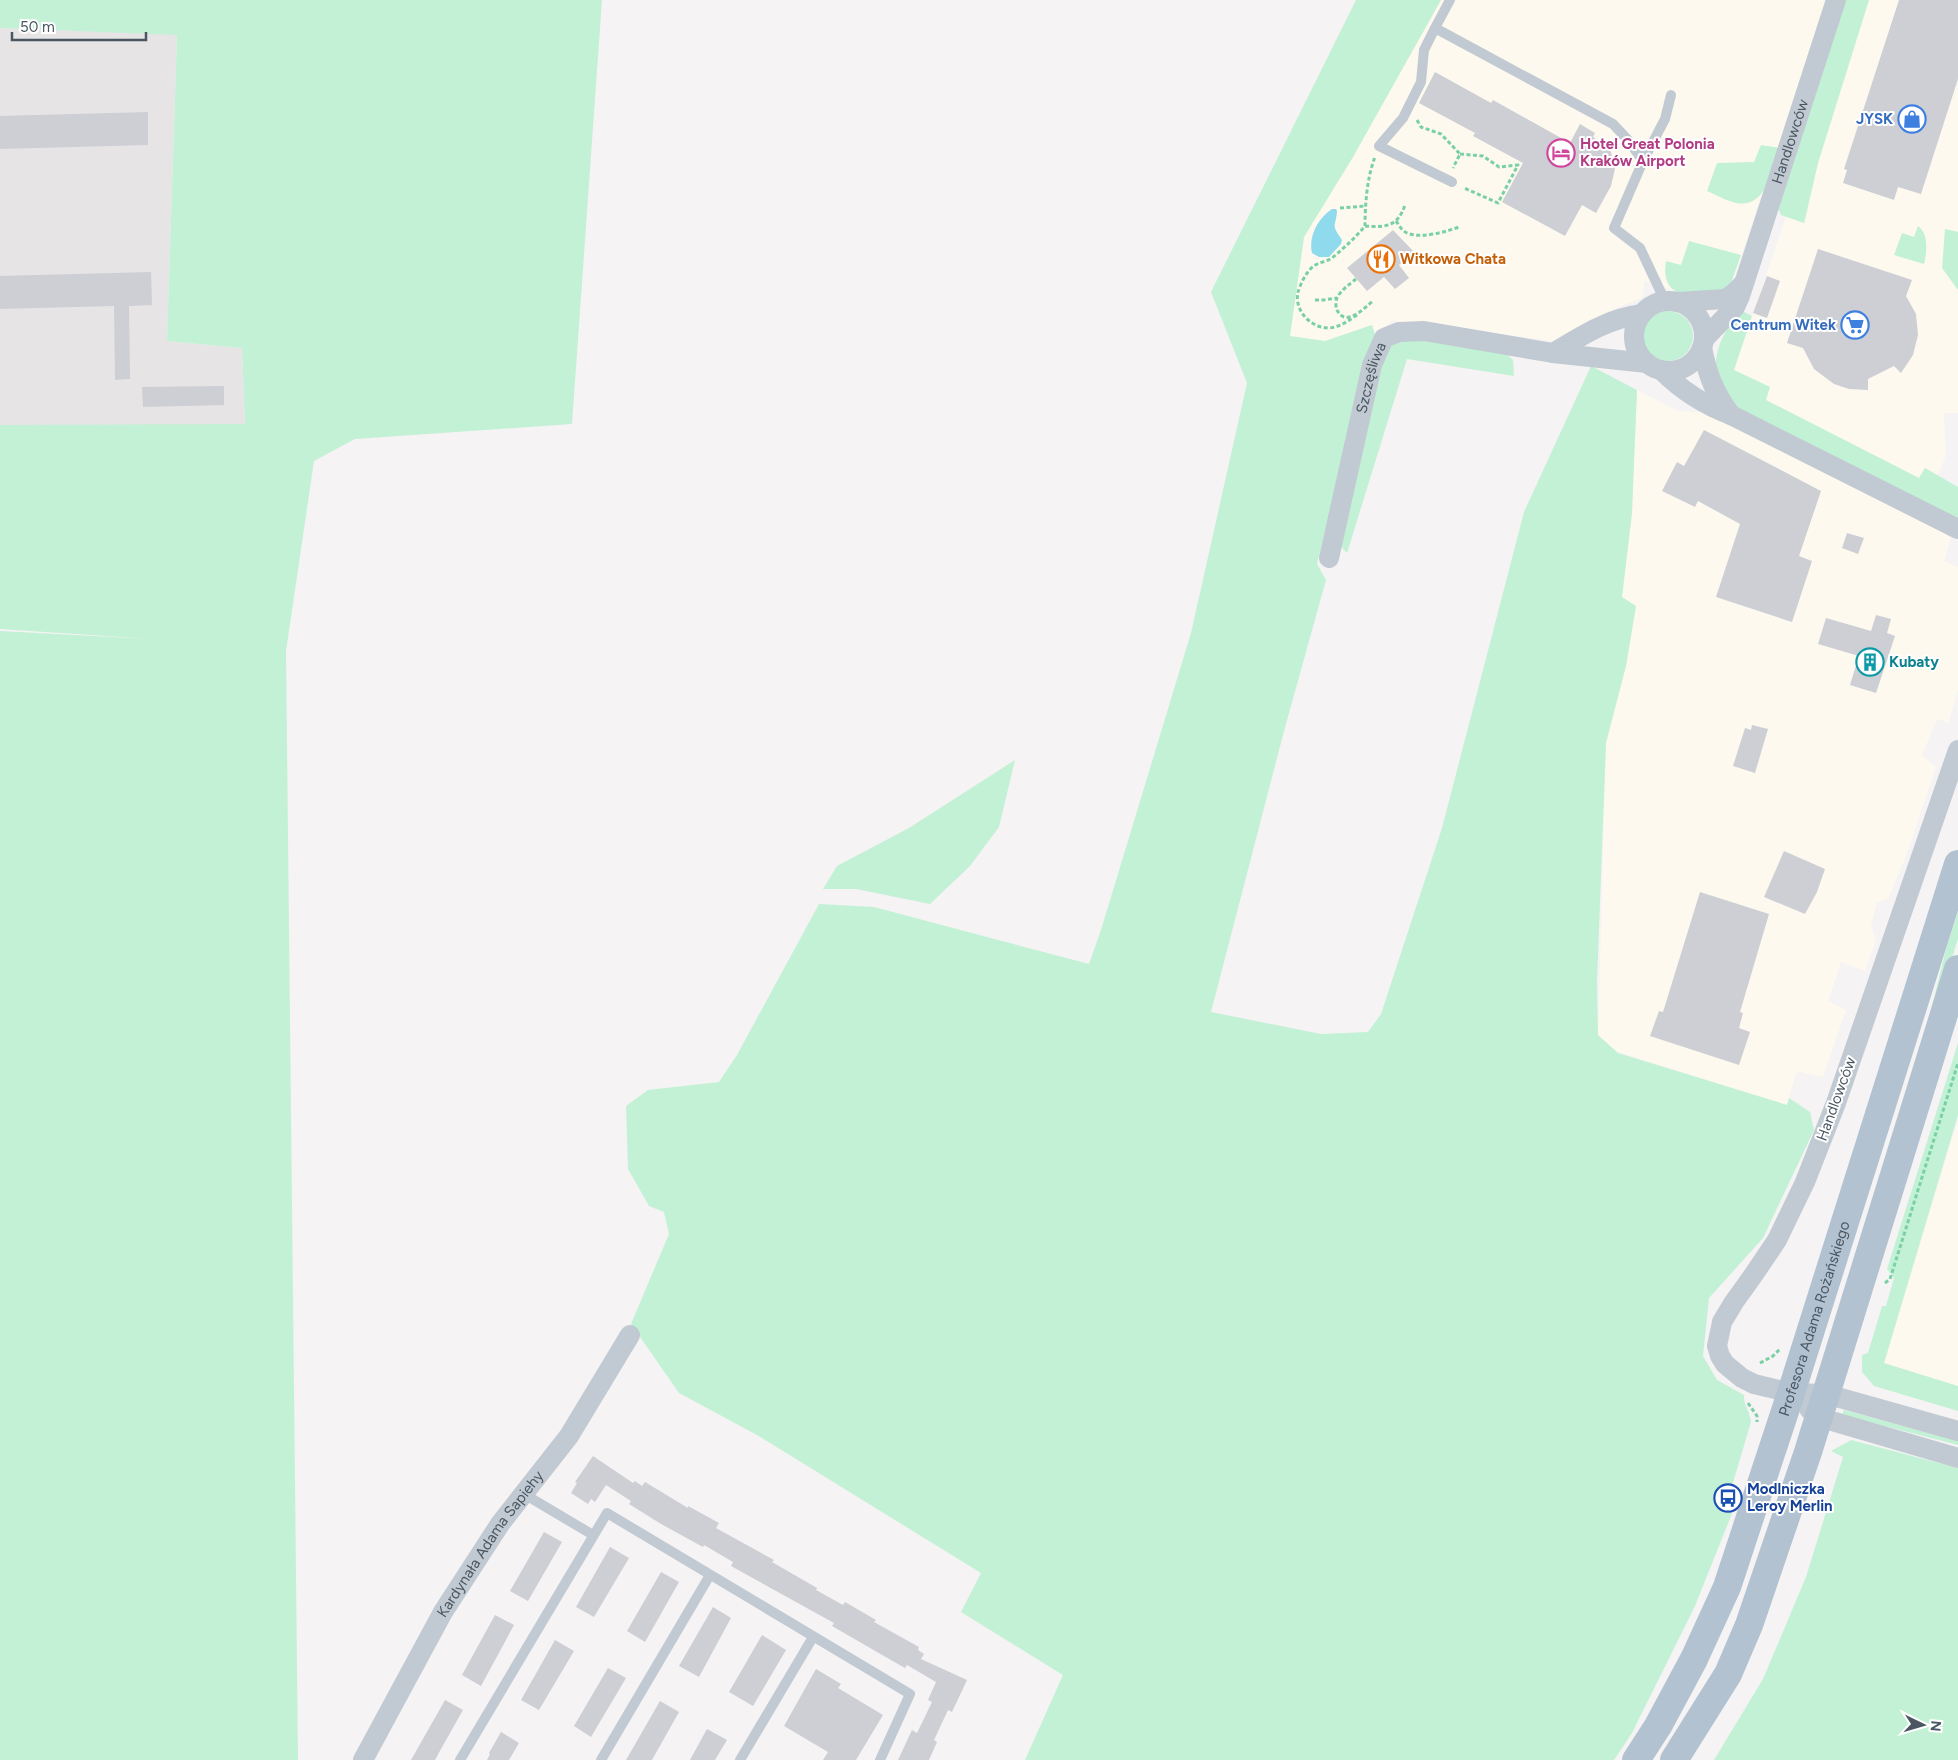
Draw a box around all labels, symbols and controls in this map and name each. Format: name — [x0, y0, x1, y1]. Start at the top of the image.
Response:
scale bar — [12, 10, 146, 42]
text: 50 m — [20, 18, 55, 36]
street label: Handlowców — [1768, 97, 1812, 186]
shop icon: JYSK — [1897, 104, 1927, 134]
place label: JYSK — [1856, 110, 1893, 128]
place label: Hotel Great Polonia Kraków Airport — [1580, 135, 1715, 170]
hotel icon: Hotel Great Polonia Kraków Airport — [1546, 138, 1576, 168]
restaurant icon: Witkowa Chata — [1366, 244, 1396, 274]
place label: Witkowa Chata — [1400, 250, 1506, 268]
supermarket icon: Centrum Witek — [1840, 310, 1870, 340]
place label: Centrum Witek — [1730, 316, 1836, 334]
street label: Szczęśliwa — [1352, 339, 1390, 415]
building icon: Kubaty — [1855, 647, 1885, 677]
place label: Kubaty — [1889, 653, 1939, 671]
street label: Handlowców — [1813, 1054, 1860, 1143]
street label: Profesora Adama Rożańskiego — [1775, 1218, 1854, 1419]
street label: Kardynała Adama Sapiehy — [433, 1467, 547, 1621]
place label: Modlniczka Leroy Merlin — [1747, 1480, 1833, 1515]
bus stop icon: Modlniczka Leroy Merlin — [1713, 1483, 1743, 1513]
north arrow — [1898, 1700, 1948, 1750]
text: N — [1927, 1720, 1944, 1732]

